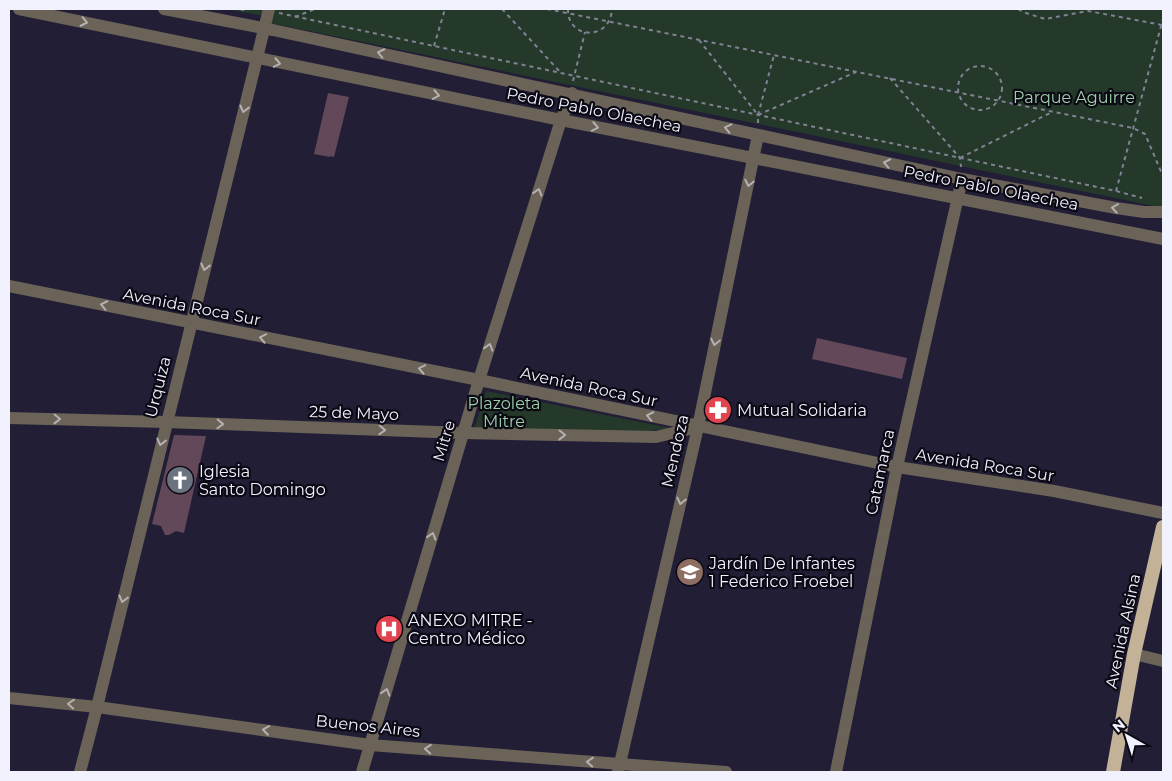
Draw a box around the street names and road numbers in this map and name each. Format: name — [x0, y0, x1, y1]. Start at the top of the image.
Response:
street label: Pedro Pablo Olaechea — [505, 84, 683, 136]
street label: Pedro Pablo Olaechea — [902, 162, 1080, 214]
street label: Avenida Roca Sur — [121, 284, 263, 330]
street label: Urquiza — [141, 354, 175, 420]
street label: Avenida Roca Sur — [519, 363, 659, 411]
street label: 25 de Mayo — [309, 402, 399, 424]
street label: Mendoza — [657, 413, 693, 489]
street label: Mitre — [429, 418, 459, 464]
street label: Catamarca — [862, 427, 898, 517]
street label: Avenida Roca Sur — [914, 445, 1056, 485]
street label: Avenida Alsina — [1102, 572, 1144, 690]
street label: Buenos Aires — [315, 711, 421, 741]

